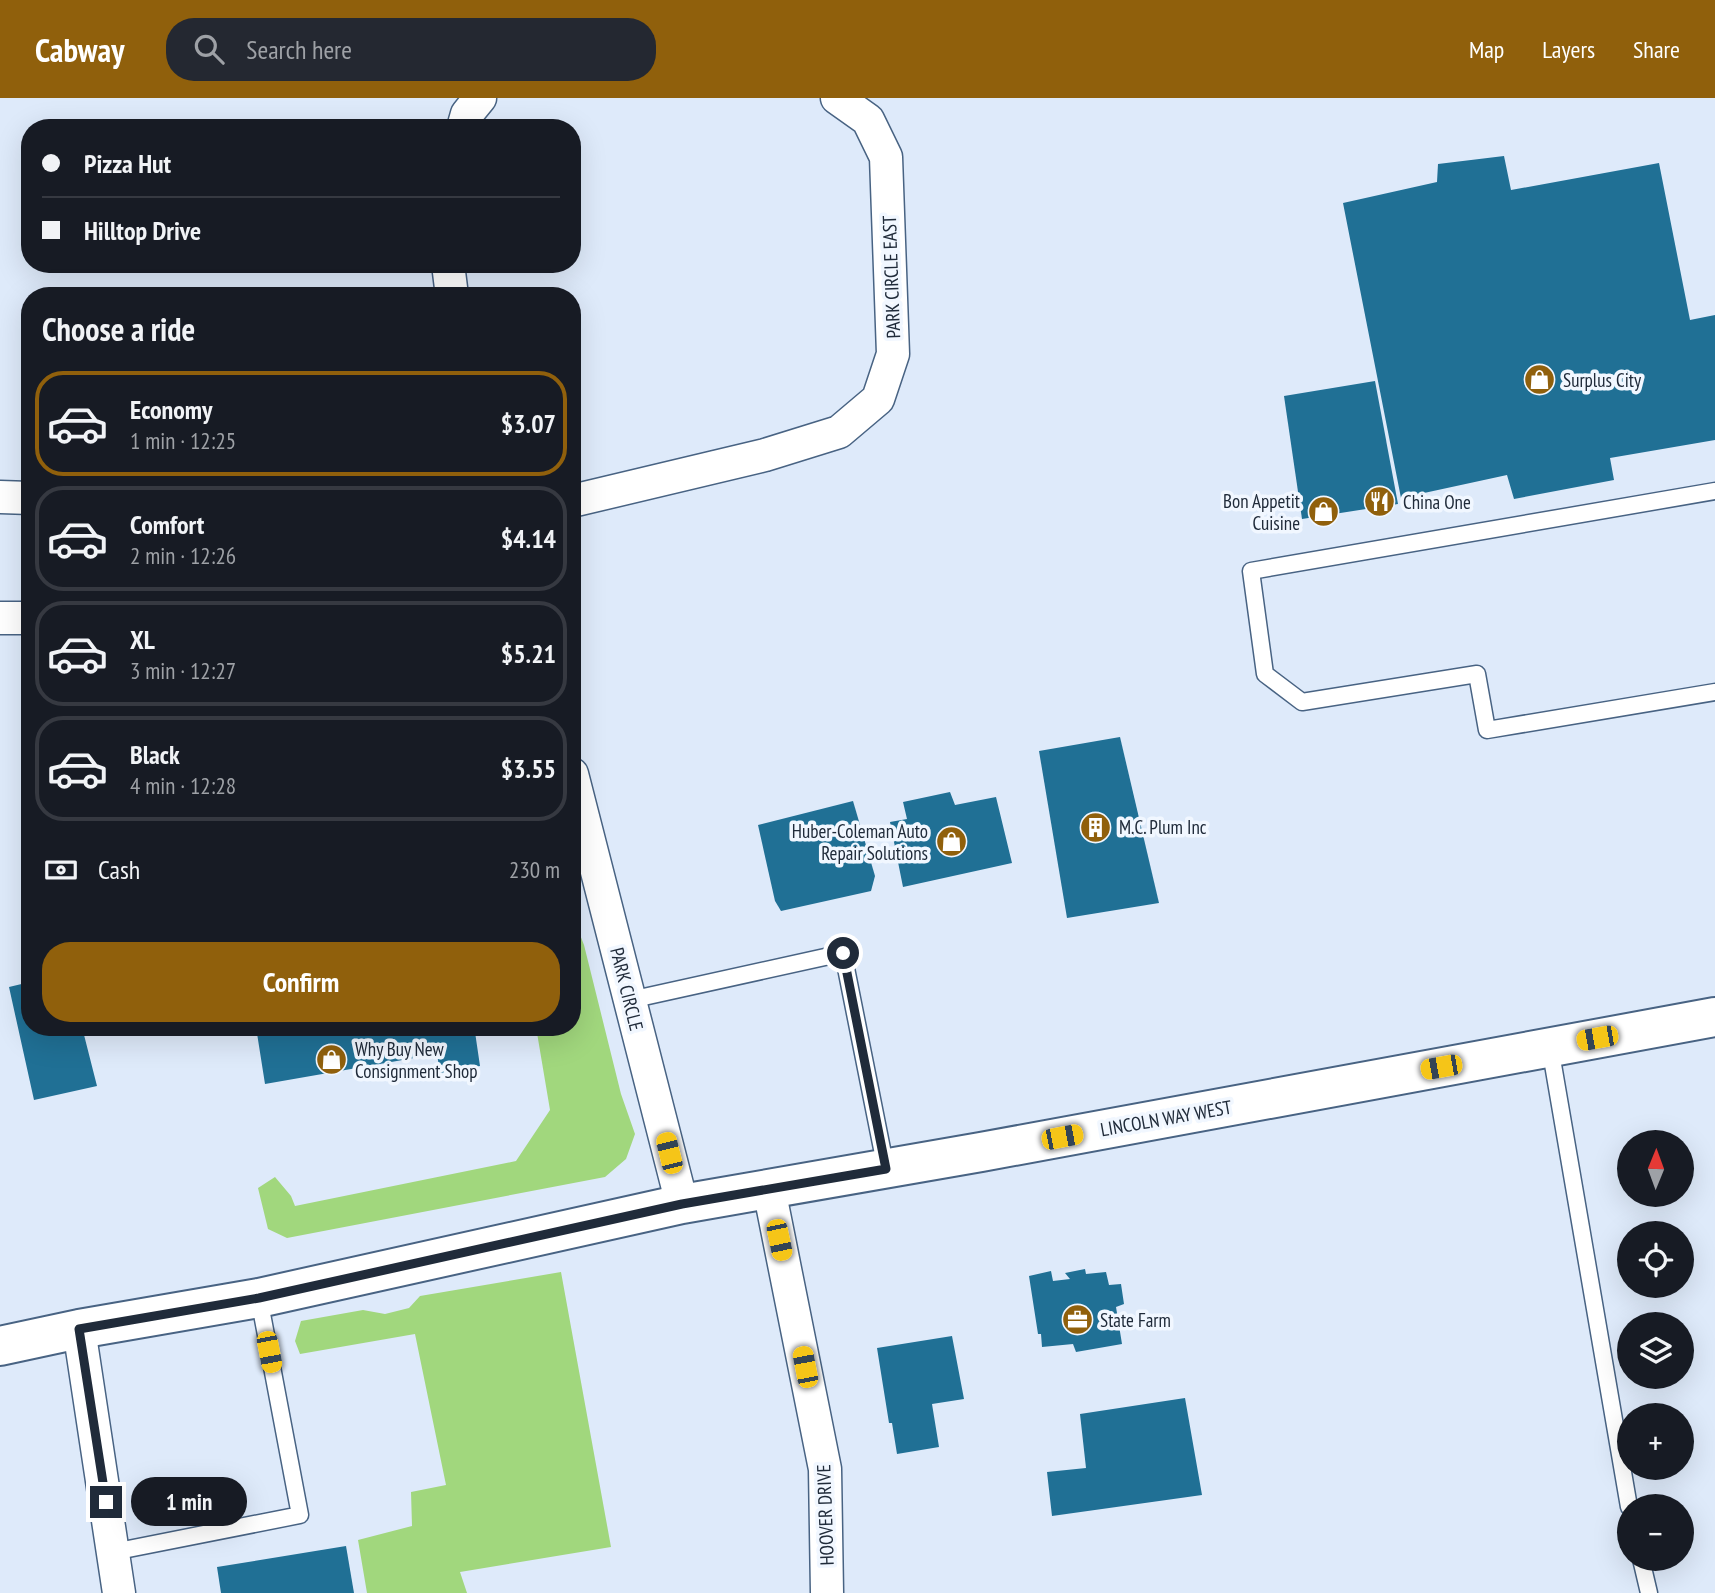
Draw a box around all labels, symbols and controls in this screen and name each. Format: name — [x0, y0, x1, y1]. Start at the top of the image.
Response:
search box — [166, 18, 656, 81]
text: Cabway — [35, 28, 124, 71]
icon: search — [190, 30, 228, 68]
text: Search here — [246, 33, 352, 66]
text: Map — [1469, 34, 1504, 65]
text: Layers — [1542, 34, 1595, 65]
text: Share — [1633, 34, 1680, 65]
text: Pizza Hut — [84, 147, 171, 180]
text: Hilltop Drive — [84, 214, 201, 247]
street label: PARK CIRCLE EAST — [877, 215, 905, 339]
text: Choose a ride — [42, 308, 195, 350]
shop icon: Surplus City — [1523, 363, 1557, 397]
place label: Surplus City — [1563, 368, 1642, 392]
icon: car — [46, 392, 109, 455]
text: Economy — [130, 393, 212, 426]
text: $3.07 — [501, 407, 556, 440]
text: 1 min · 12:25 — [130, 426, 236, 455]
restaurant icon: China One — [1363, 485, 1397, 519]
place label: Bon Appetit Cuisine — [1223, 489, 1301, 535]
place label: China One — [1403, 490, 1471, 514]
shop icon: Bon Appetit Cuisine — [1306, 495, 1340, 529]
icon: car — [46, 507, 109, 570]
text: Comfort — [130, 508, 204, 541]
text: $4.14 — [501, 522, 556, 555]
text: 2 min · 12:26 — [130, 541, 236, 570]
icon: car — [46, 622, 109, 685]
text: XL — [130, 623, 155, 656]
text: $5.21 — [501, 637, 556, 670]
text: 3 min · 12:27 — [130, 656, 236, 685]
icon: car — [46, 737, 109, 800]
text: Black — [130, 738, 180, 771]
text: $3.55 — [501, 752, 556, 785]
text: 4 min · 12:28 — [130, 771, 236, 800]
building icon: M.C. Plum Inc — [1079, 810, 1113, 844]
place label: M.C. Plum Inc — [1119, 815, 1207, 839]
place label: Huber-Coleman Auto Repair Solutions — [792, 819, 928, 865]
shop icon: Huber-Coleman Auto Repair Solutions — [934, 825, 968, 859]
icon: cash — [42, 851, 80, 889]
text: Cash — [98, 853, 140, 886]
text: 230 m — [509, 855, 560, 884]
route start — [827, 937, 859, 969]
button: Confirm — [42, 942, 560, 1022]
street label: PARK CIRCLE — [605, 945, 649, 1033]
car — [1575, 1024, 1620, 1052]
place label: Why Buy New Consignment Shop — [355, 1037, 478, 1083]
shop icon: Why Buy New Consignment Shop — [315, 1043, 349, 1077]
car — [1419, 1053, 1464, 1081]
street label: LINCOLN WAY WEST — [1099, 1095, 1234, 1141]
car — [1040, 1123, 1085, 1151]
car — [654, 1130, 685, 1176]
north arrow — [1617, 1130, 1694, 1208]
map controls — [1617, 1130, 1694, 1571]
car — [765, 1217, 794, 1263]
button: locate — [1617, 1221, 1694, 1298]
office icon: State Farm — [1060, 1303, 1094, 1337]
place label: State Farm — [1100, 1308, 1171, 1332]
button: layers — [1617, 1312, 1694, 1389]
car — [255, 1329, 284, 1375]
car — [791, 1344, 820, 1390]
button: + — [1617, 1403, 1694, 1480]
street label: HOOVER DRIVE — [811, 1464, 839, 1566]
callout: 1 min — [130, 1478, 246, 1526]
route end — [90, 1486, 122, 1518]
text: 1 min — [166, 1487, 212, 1516]
button: − — [1617, 1494, 1694, 1571]

